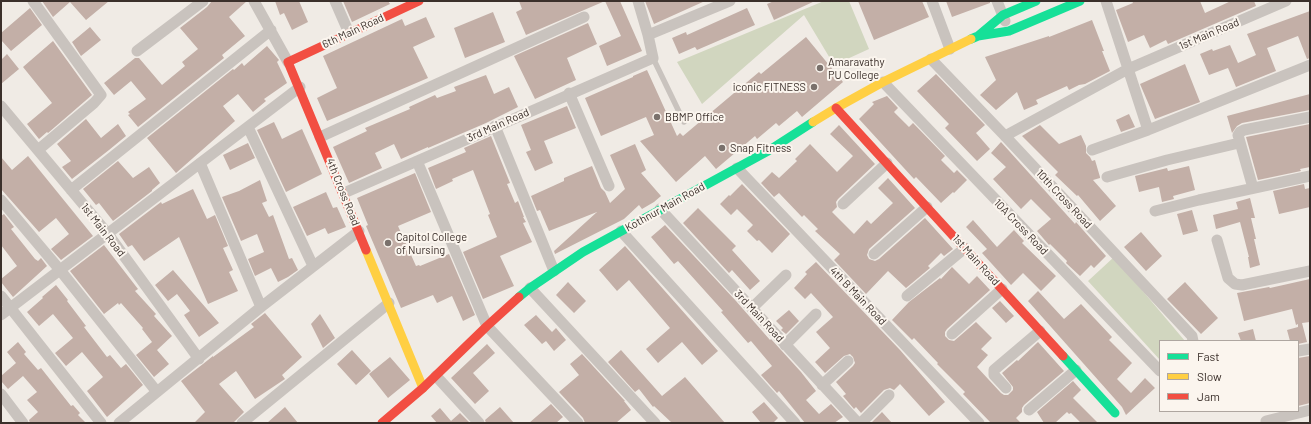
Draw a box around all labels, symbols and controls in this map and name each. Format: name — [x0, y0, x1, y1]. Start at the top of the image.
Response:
street label: 6th Main Road — [320, 11, 386, 51]
street label: 1st Main Road — [1177, 15, 1241, 53]
place label: Amaravathy PU College — [828, 55, 885, 81]
marker: Amaravathy PU College — [815, 63, 825, 73]
place label: iconic FITNESS — [733, 80, 806, 94]
marker: iconic FITNESS — [809, 82, 819, 92]
street label: 3rd Main Road — [465, 105, 531, 145]
place label: BBMP Office — [665, 110, 724, 124]
marker: BBMP Office — [652, 112, 662, 122]
place label: Snap Fitness — [730, 141, 791, 155]
marker: Snap Fitness — [717, 143, 727, 153]
street label: 4th Cross Road — [323, 156, 363, 228]
street label: 10th Cross Road — [1033, 167, 1095, 231]
street label: Kothnur Main Road — [623, 180, 707, 234]
street label: 10A Cross Road — [991, 196, 1051, 258]
street label: 1st Main Road — [78, 201, 128, 259]
place label: Capitol College of Nursing — [396, 230, 467, 256]
street label: 1st Main Road — [950, 232, 1002, 288]
marker: Capitol College of Nursing — [383, 238, 393, 248]
street label: 4th B Main Road — [827, 264, 889, 328]
street label: 3rd Main Road — [731, 287, 787, 345]
legend — [1159, 340, 1299, 412]
text: Fast — [1197, 349, 1220, 363]
text: Slow — [1197, 369, 1222, 383]
text: Jam — [1197, 389, 1220, 403]

